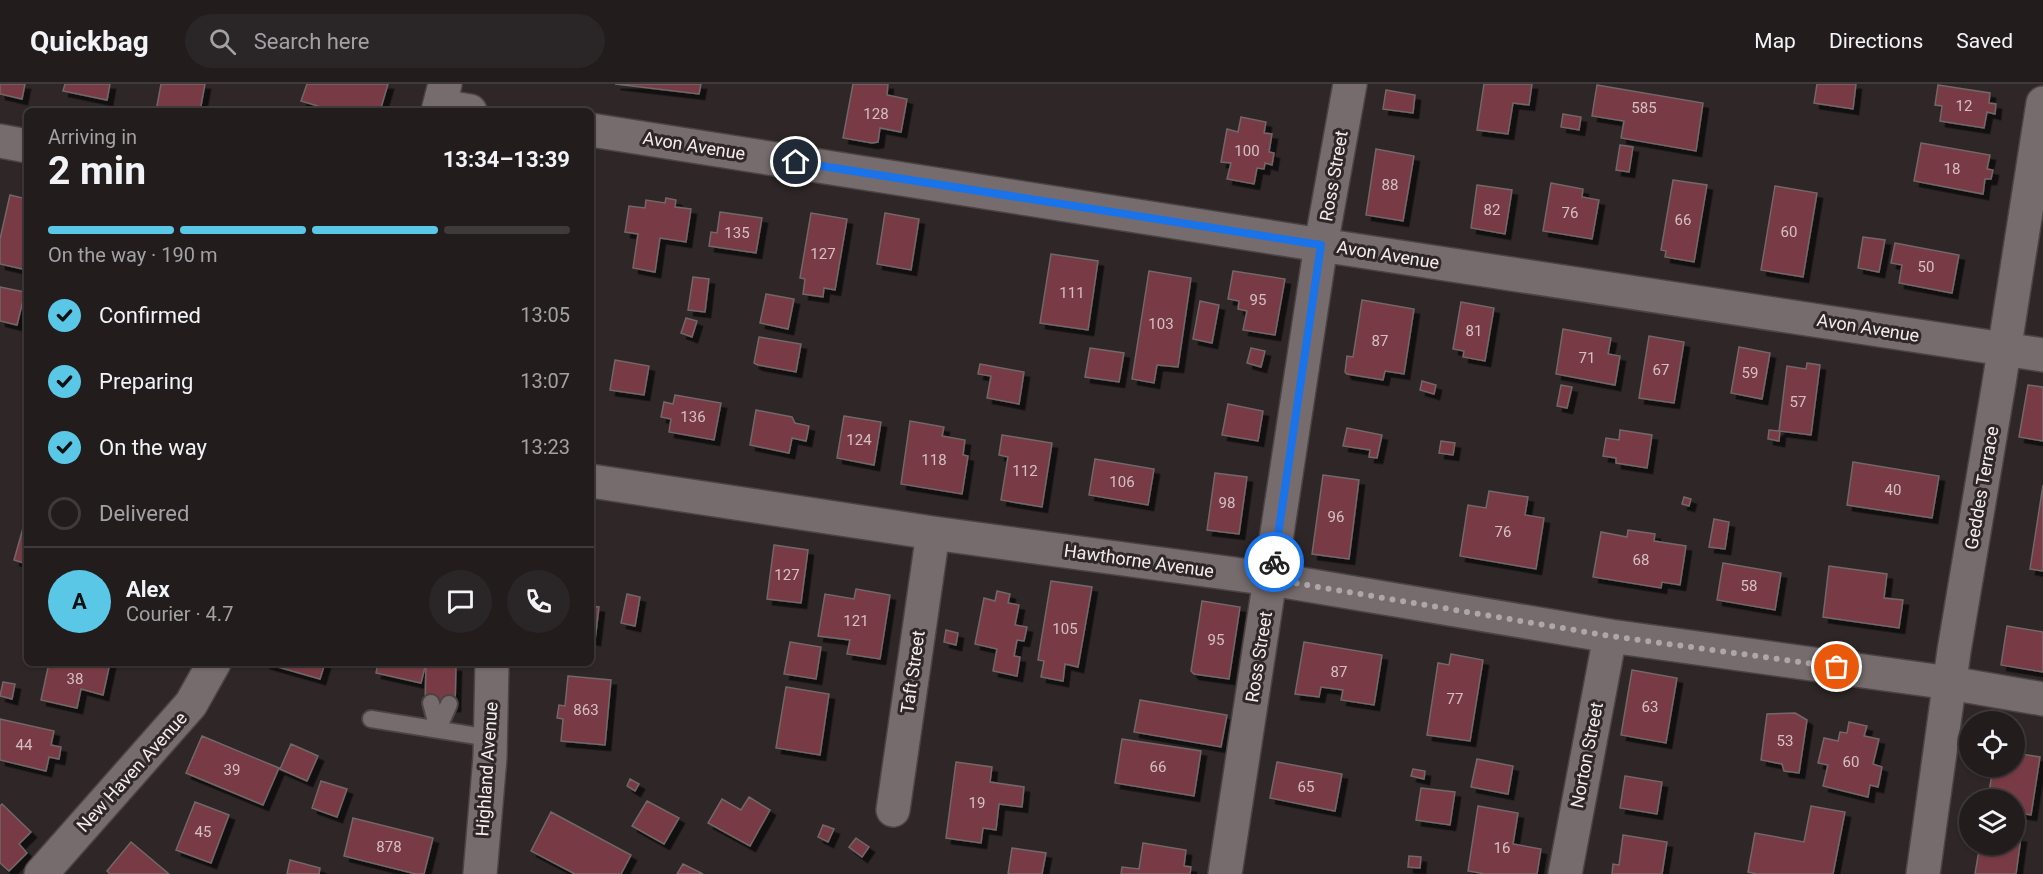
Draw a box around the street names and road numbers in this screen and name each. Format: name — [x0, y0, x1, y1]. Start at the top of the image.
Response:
street label: Avon Avenue — [641, 127, 747, 164]
street label: Ross Street — [1315, 129, 1352, 223]
street label: Avon Avenue — [1335, 236, 1441, 273]
street label: Avon Avenue — [1815, 309, 1921, 346]
street label: Geddes Terrace — [1960, 425, 2003, 551]
street label: Hawthorne Avenue — [1063, 540, 1215, 581]
street label: Ross Street — [1241, 610, 1276, 704]
street label: Taft Street — [896, 629, 929, 715]
street label: Norton Street — [1566, 700, 1607, 810]
street label: Highland Avenue — [471, 701, 502, 837]
street label: New Haven Avenue — [72, 707, 191, 836]

